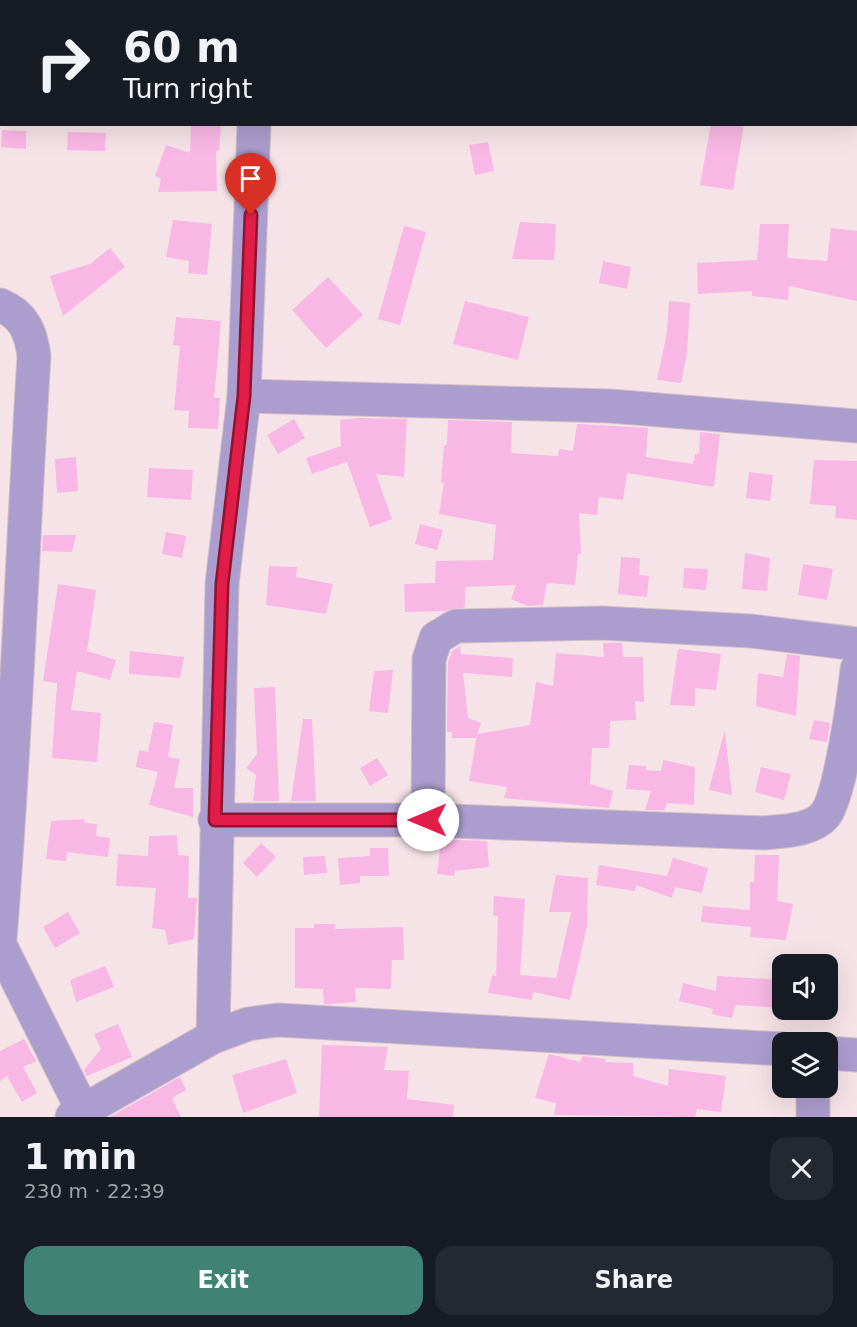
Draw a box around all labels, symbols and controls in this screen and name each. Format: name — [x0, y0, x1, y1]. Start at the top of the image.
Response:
text: 60 m — [123, 23, 240, 72]
icon: right — [24, 24, 102, 102]
text: Turn right — [123, 73, 252, 104]
pin — [225, 153, 276, 215]
icon: arrive — [234, 162, 267, 195]
position arrow — [396, 788, 460, 852]
map controls — [772, 954, 838, 1098]
button: sound — [772, 954, 838, 1020]
button: layers — [772, 1032, 838, 1098]
text: 1 min — [24, 1136, 137, 1177]
button: close — [770, 1137, 833, 1200]
text: 230 m · 22:39 — [24, 1179, 165, 1203]
button: Exit — [24, 1246, 423, 1315]
button: Share — [435, 1246, 833, 1315]

